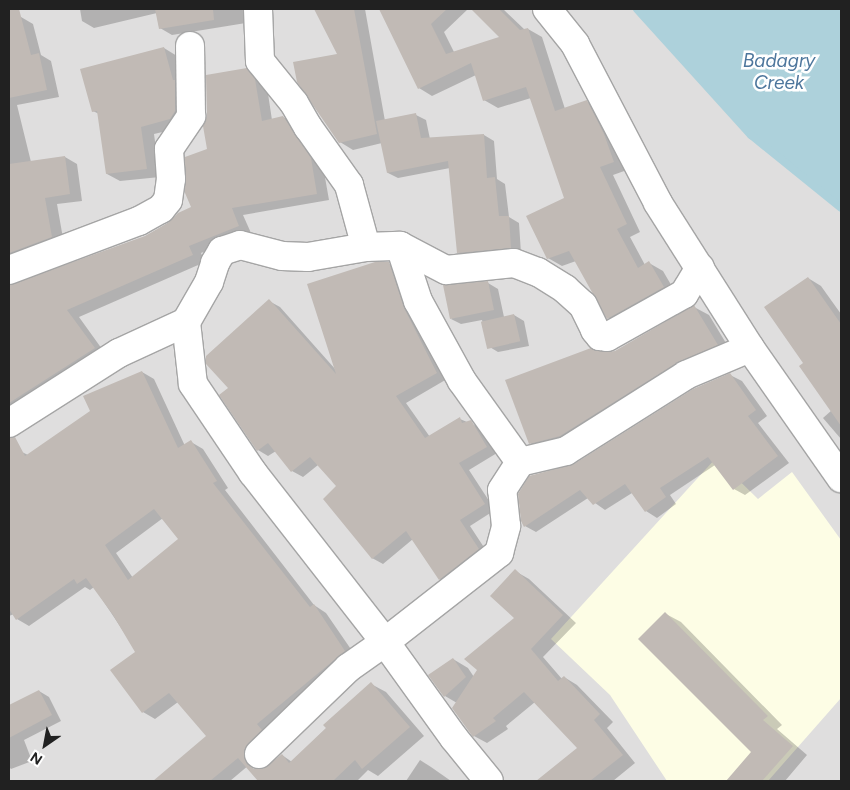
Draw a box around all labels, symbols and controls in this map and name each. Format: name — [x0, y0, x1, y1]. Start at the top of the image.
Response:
water label: Badagry Creek — [743, 50, 815, 94]
north arrow — [20, 720, 70, 770]
text: N — [27, 748, 46, 768]

